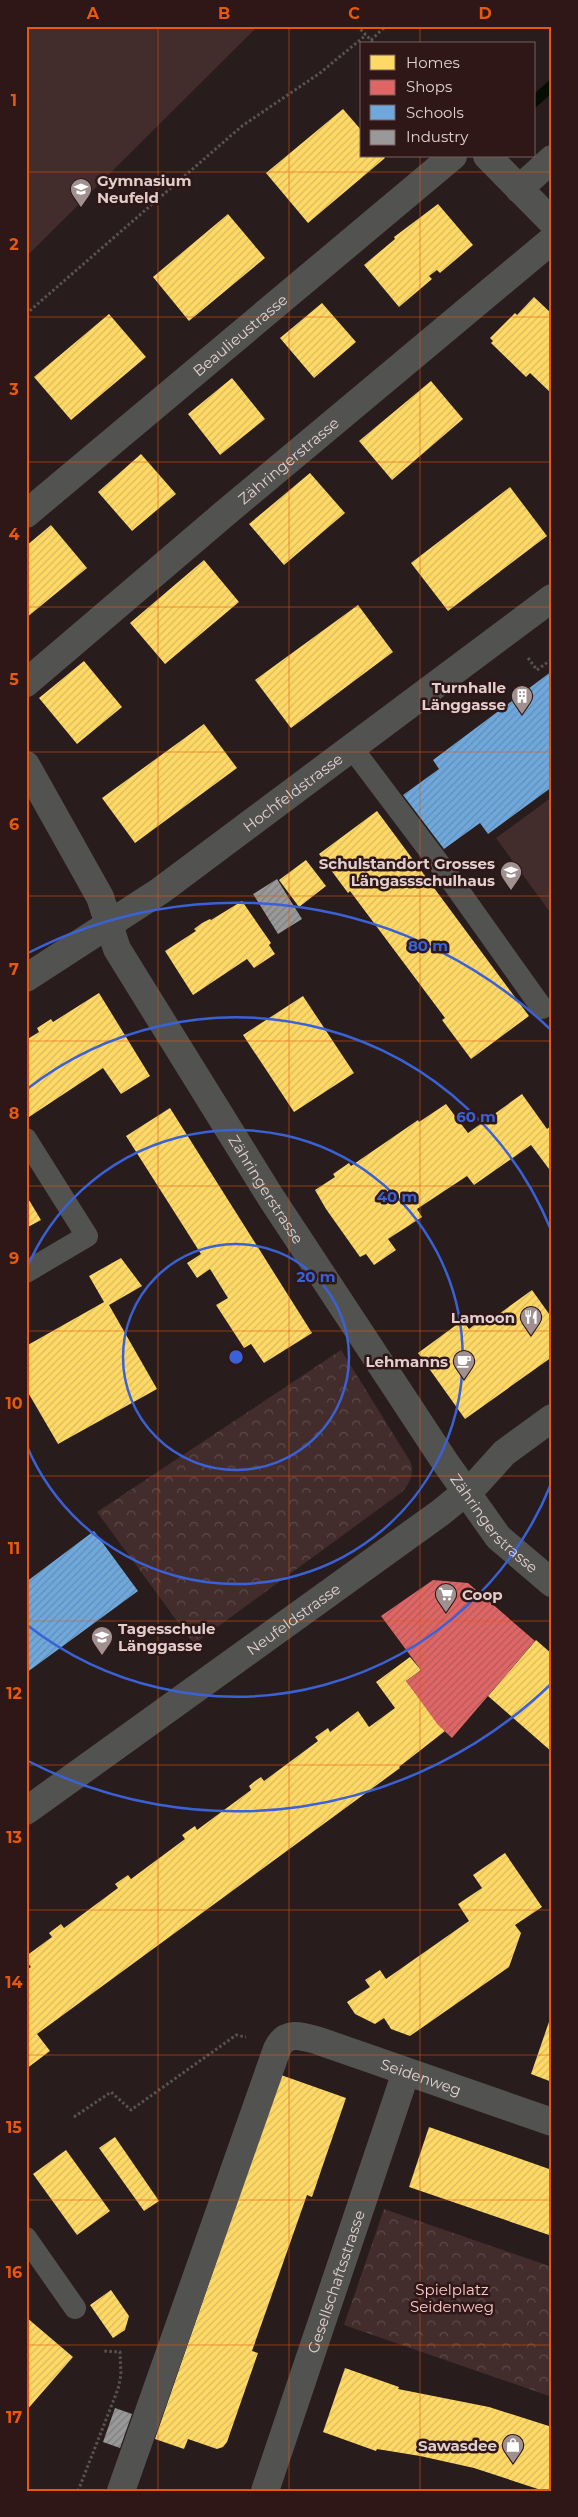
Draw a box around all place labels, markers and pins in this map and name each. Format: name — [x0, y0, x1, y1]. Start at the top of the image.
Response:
place label: Gymnasium Neufeld — [97, 171, 191, 207]
school or university icon: Gymnasium Neufeld — [69, 177, 93, 208]
place label: Turnhalle Länggasse — [422, 678, 506, 714]
building icon: Turnhalle Länggasse — [510, 684, 534, 715]
place label: Schulstandort Grosses Längassschulhaus — [319, 854, 495, 890]
school or university icon: Schulstandort Grosses Längassschulhaus — [499, 860, 523, 891]
restaurant icon: Lamoon — [519, 1305, 543, 1336]
place label: Lamoon — [451, 1308, 515, 1327]
centre of rings — [227, 1348, 245, 1366]
cafe icon: Lehmanns — [452, 1349, 476, 1380]
place label: Lehmanns — [365, 1352, 448, 1371]
supermarket icon: Coop — [434, 1582, 458, 1613]
place label: Coop — [462, 1585, 503, 1604]
place label: Tagesschule Länggasse — [118, 1619, 216, 1655]
school or university icon: Tagesschule Länggasse — [90, 1625, 114, 1656]
shop icon: Sawasdee — [501, 2433, 525, 2464]
place label: Sawasdee — [418, 2436, 497, 2455]

